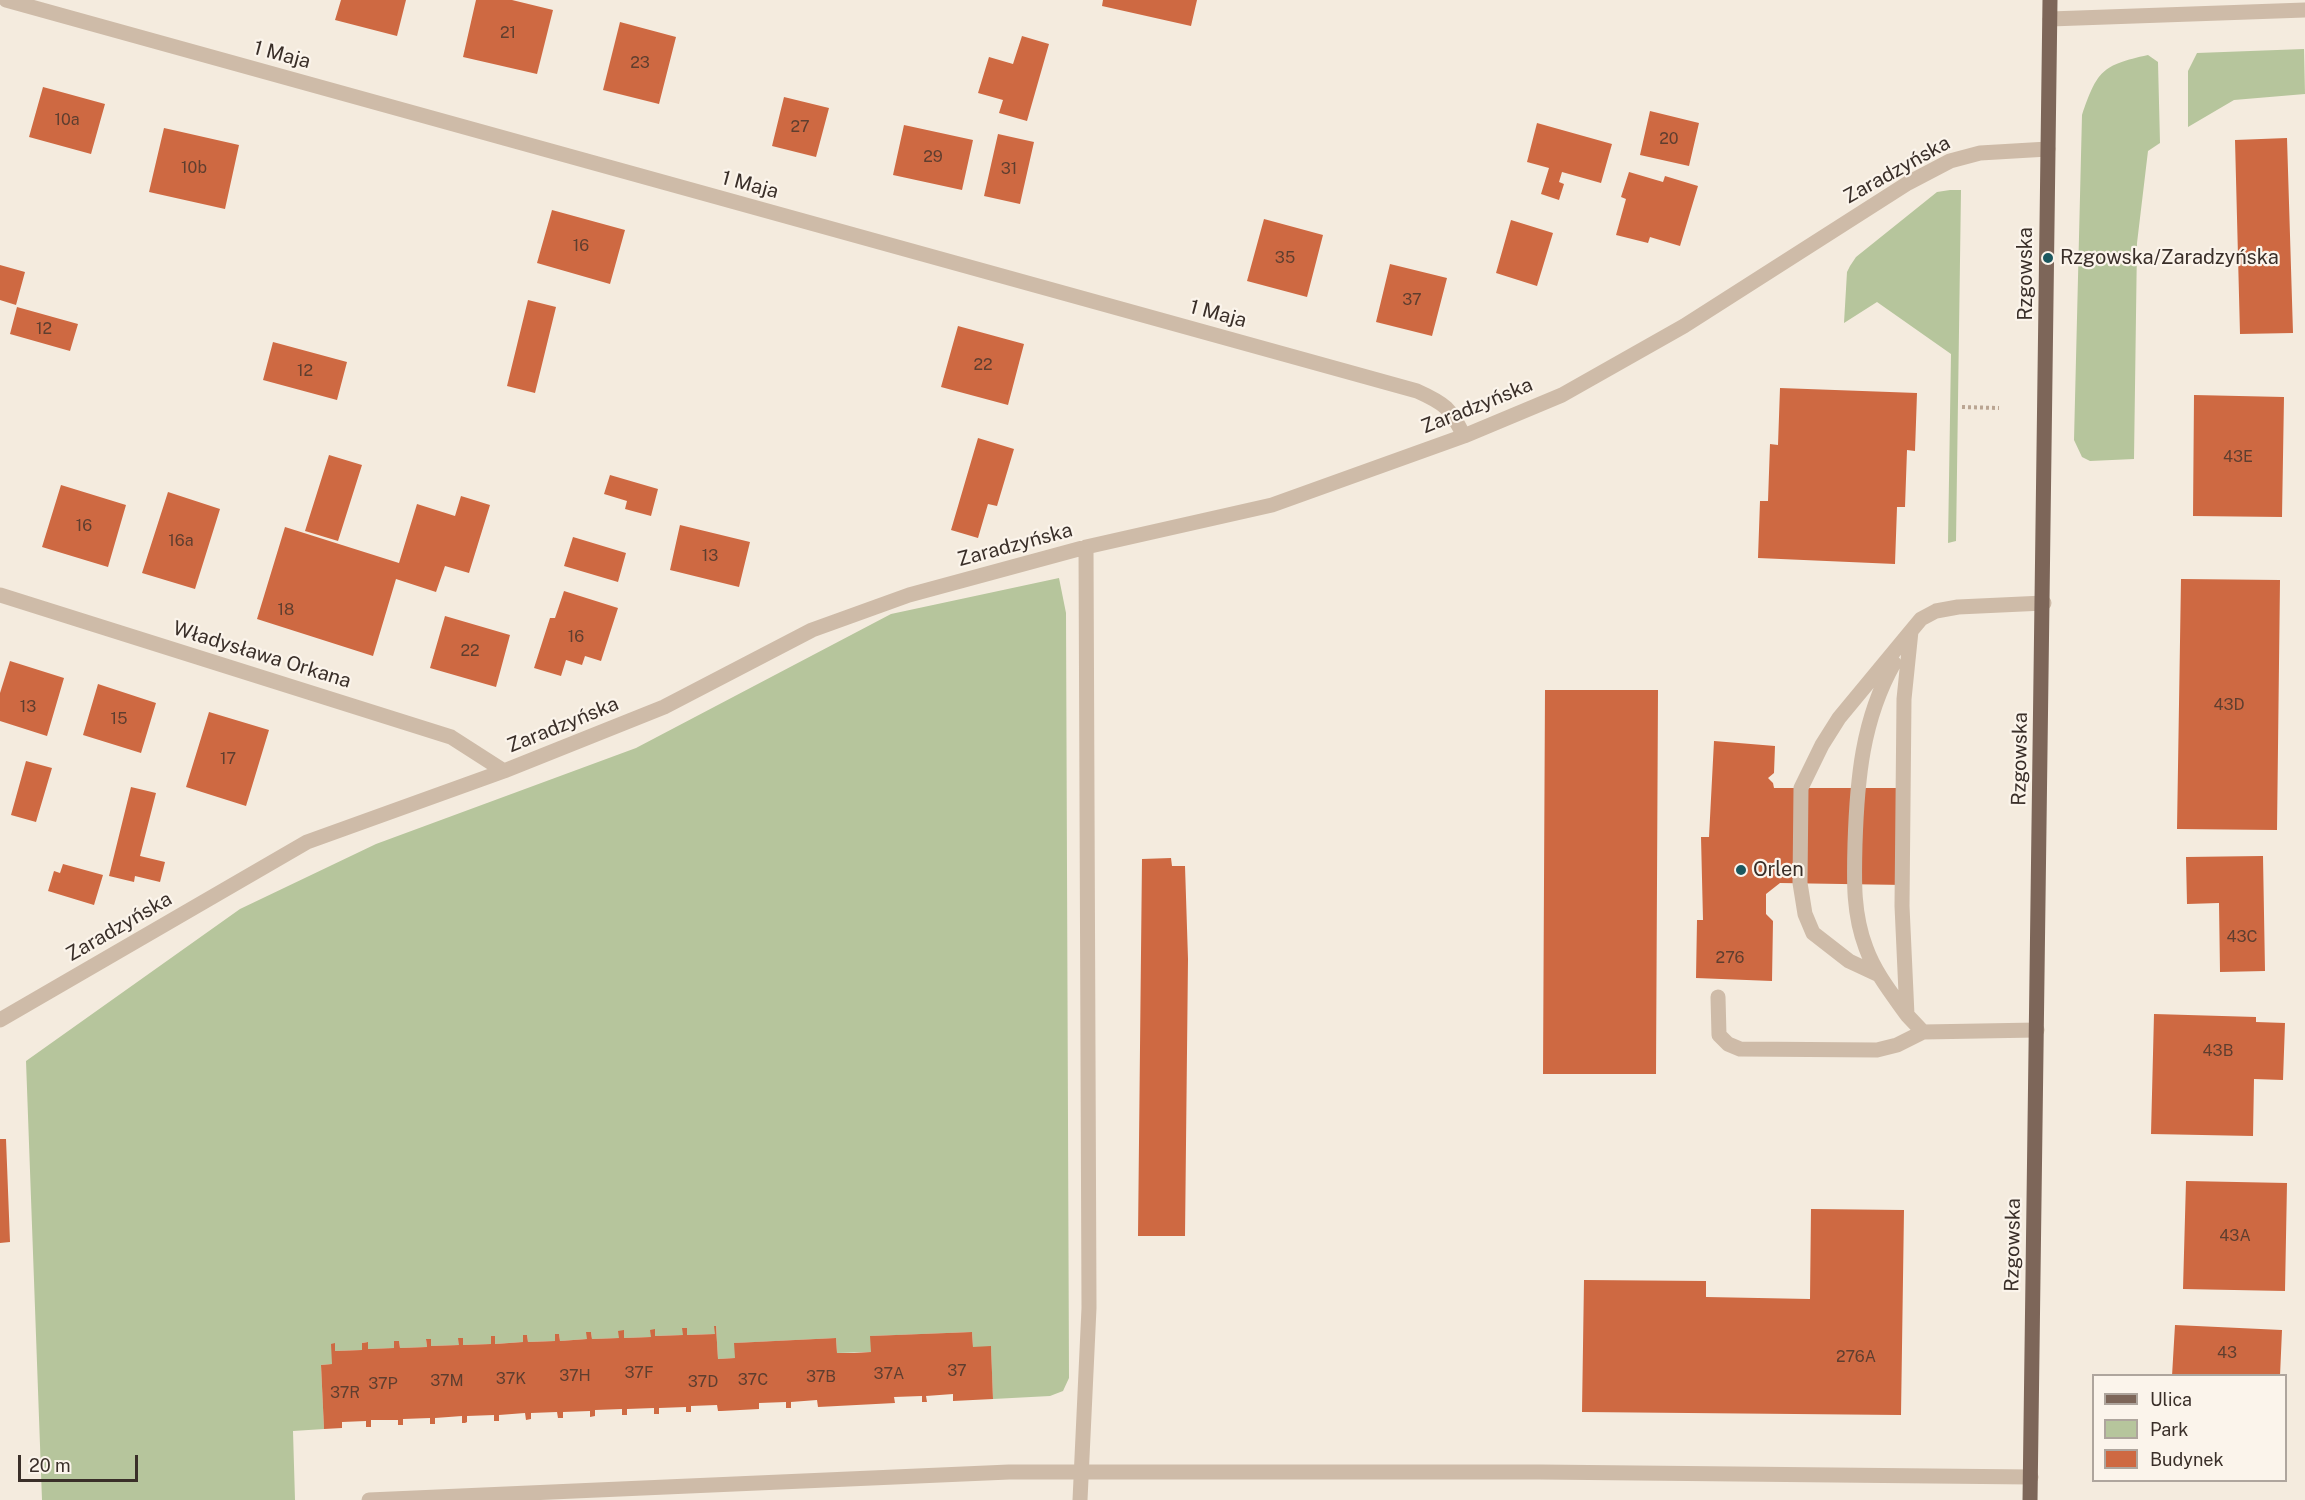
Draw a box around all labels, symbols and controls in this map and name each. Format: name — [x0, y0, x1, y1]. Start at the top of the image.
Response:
house number: 21 — [500, 23, 516, 43]
street label: 1 Maja — [251, 36, 313, 74]
house number: 23 — [630, 53, 650, 73]
house number: 10a — [54, 110, 80, 130]
house number: 27 — [790, 117, 810, 137]
house number: 20 — [1659, 129, 1679, 149]
street label: Zaradzyńska — [1840, 131, 1954, 209]
house number: 29 — [923, 147, 943, 167]
house number: 10b — [181, 158, 207, 178]
house number: 31 — [1001, 159, 1017, 179]
street label: 1 Maja — [719, 166, 781, 204]
street label: Rzgowska — [2014, 227, 2038, 321]
house number: 16 — [573, 236, 589, 256]
place label: Rzgowska/Zaradzyńska — [2060, 246, 2279, 270]
house number: 35 — [1275, 248, 1295, 268]
marker: Rzgowska/Zaradzyńska — [2041, 251, 2055, 265]
house number: 37 — [1402, 290, 1422, 310]
street label: 1 Maja — [1187, 295, 1249, 333]
house number: 12 — [36, 319, 52, 339]
house number: 22 — [973, 355, 993, 375]
house number: 12 — [297, 361, 313, 381]
street label: Zaradzyńska — [1418, 373, 1536, 439]
house number: 43E — [2223, 447, 2253, 467]
house number: 16 — [76, 516, 92, 536]
street label: Zaradzyńska — [955, 518, 1075, 572]
house number: 16a — [168, 531, 194, 551]
house number: 13 — [702, 546, 718, 566]
house number: 18 — [278, 600, 294, 620]
street label: Władysława Orkana — [170, 616, 354, 694]
house number: 16 — [568, 627, 584, 647]
house number: 22 — [460, 641, 480, 661]
street label: Zaradzyńska — [504, 692, 622, 758]
house number: 43D — [2213, 695, 2245, 715]
house number: 13 — [20, 697, 36, 717]
house number: 15 — [111, 709, 127, 729]
street label: Rzgowska — [2007, 712, 2033, 806]
house number: 17 — [220, 749, 236, 769]
place label: Orlen — [1753, 858, 1804, 882]
marker: Orlen — [1734, 863, 1748, 877]
street label: Zaradzyńska — [62, 887, 176, 967]
house number: 43C — [2226, 927, 2258, 947]
house number: 276 — [1716, 948, 1744, 968]
house number: 43B — [2203, 1041, 2233, 1061]
street label: Rzgowska — [2000, 1198, 2026, 1292]
house number: 43A — [2219, 1226, 2251, 1246]
house number: 43 — [2217, 1343, 2237, 1363]
house number: 276A — [1836, 1347, 1876, 1367]
house number: 37 — [947, 1361, 967, 1381]
house number: 37F — [625, 1363, 653, 1383]
house number: 37A — [874, 1364, 904, 1384]
house number: 37H — [559, 1366, 591, 1386]
house number: 37B — [806, 1367, 836, 1387]
house number: 37K — [496, 1369, 526, 1389]
house number: 37C — [738, 1370, 768, 1390]
house number: 37M — [430, 1371, 464, 1391]
house number: 37D — [688, 1372, 718, 1392]
house number: 37P — [368, 1374, 398, 1394]
legend — [2092, 1374, 2287, 1482]
house number: 37R — [330, 1383, 360, 1403]
text: Ulica — [2150, 1389, 2192, 1410]
text: Park — [2150, 1419, 2188, 1440]
scale bar — [21, 1443, 141, 1481]
text: Budynek — [2150, 1449, 2224, 1470]
text: 20 m — [29, 1455, 71, 1476]

